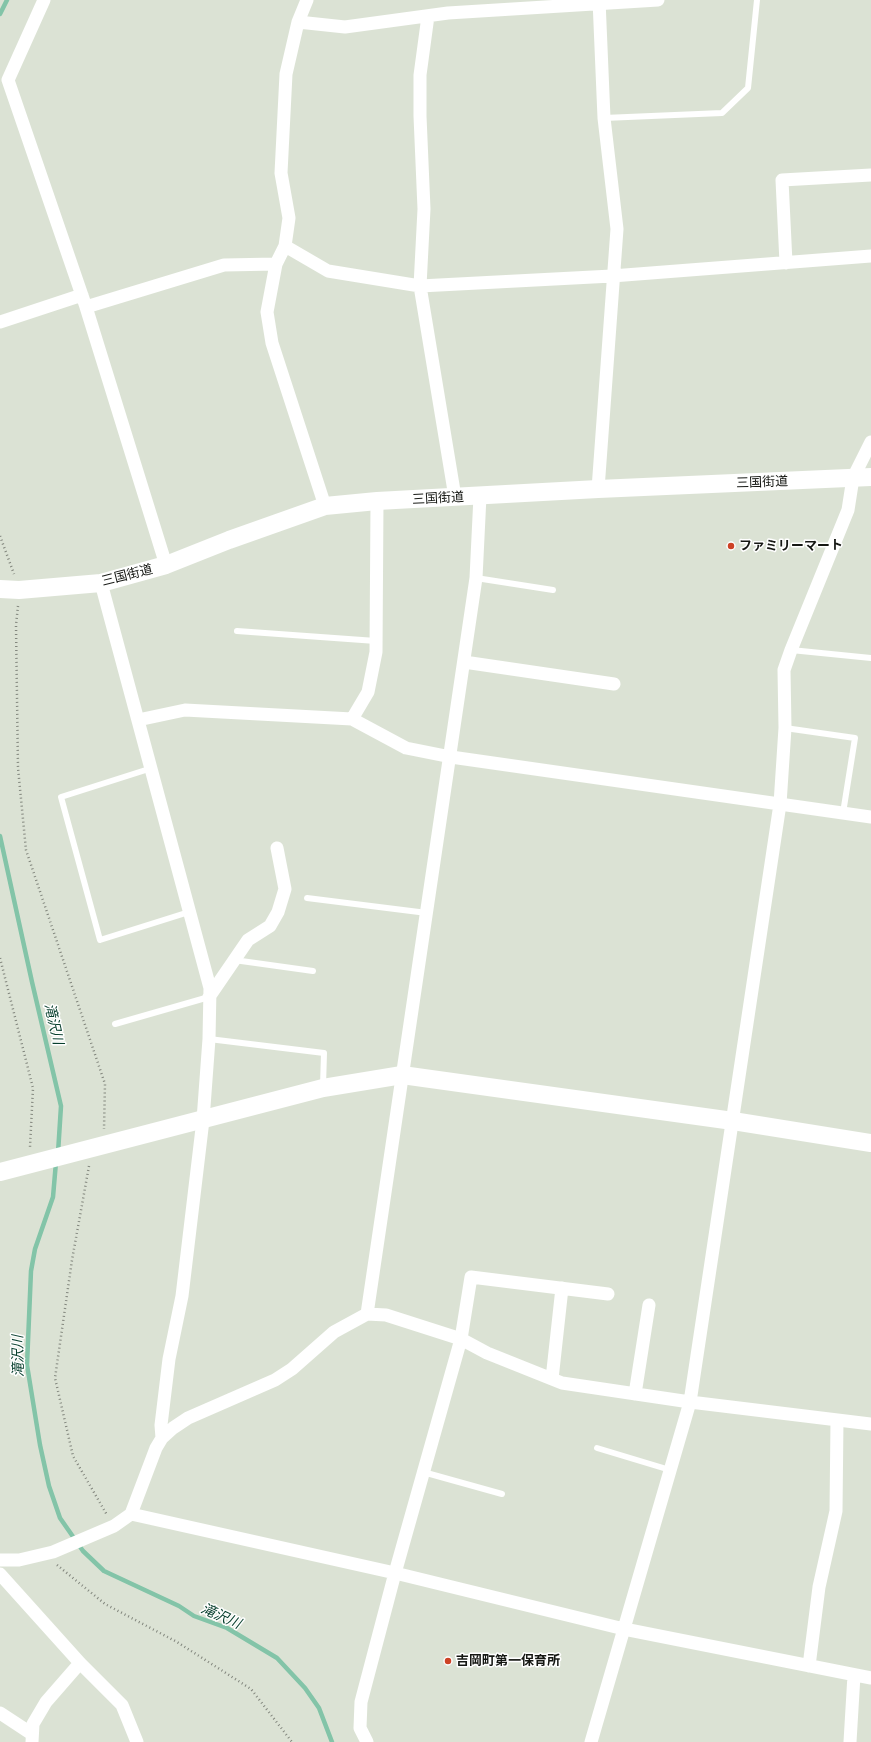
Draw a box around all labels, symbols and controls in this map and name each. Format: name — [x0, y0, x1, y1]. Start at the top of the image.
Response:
street label: 三国街道 — [736, 473, 788, 491]
street label: 三国街道 — [412, 489, 464, 507]
place label: ファミリーマート — [739, 538, 843, 554]
marker: ファミリーマート — [726, 541, 736, 551]
street label: 三国街道 — [100, 561, 154, 589]
water label: 滝沢川 — [41, 1002, 67, 1046]
water label: 滝沢川 — [9, 1335, 27, 1377]
water label: 滝沢川 — [198, 1600, 244, 1632]
place label: 吉岡町第一保育所 — [456, 1653, 560, 1669]
marker: 吉岡町第一保育所 — [443, 1656, 453, 1666]

